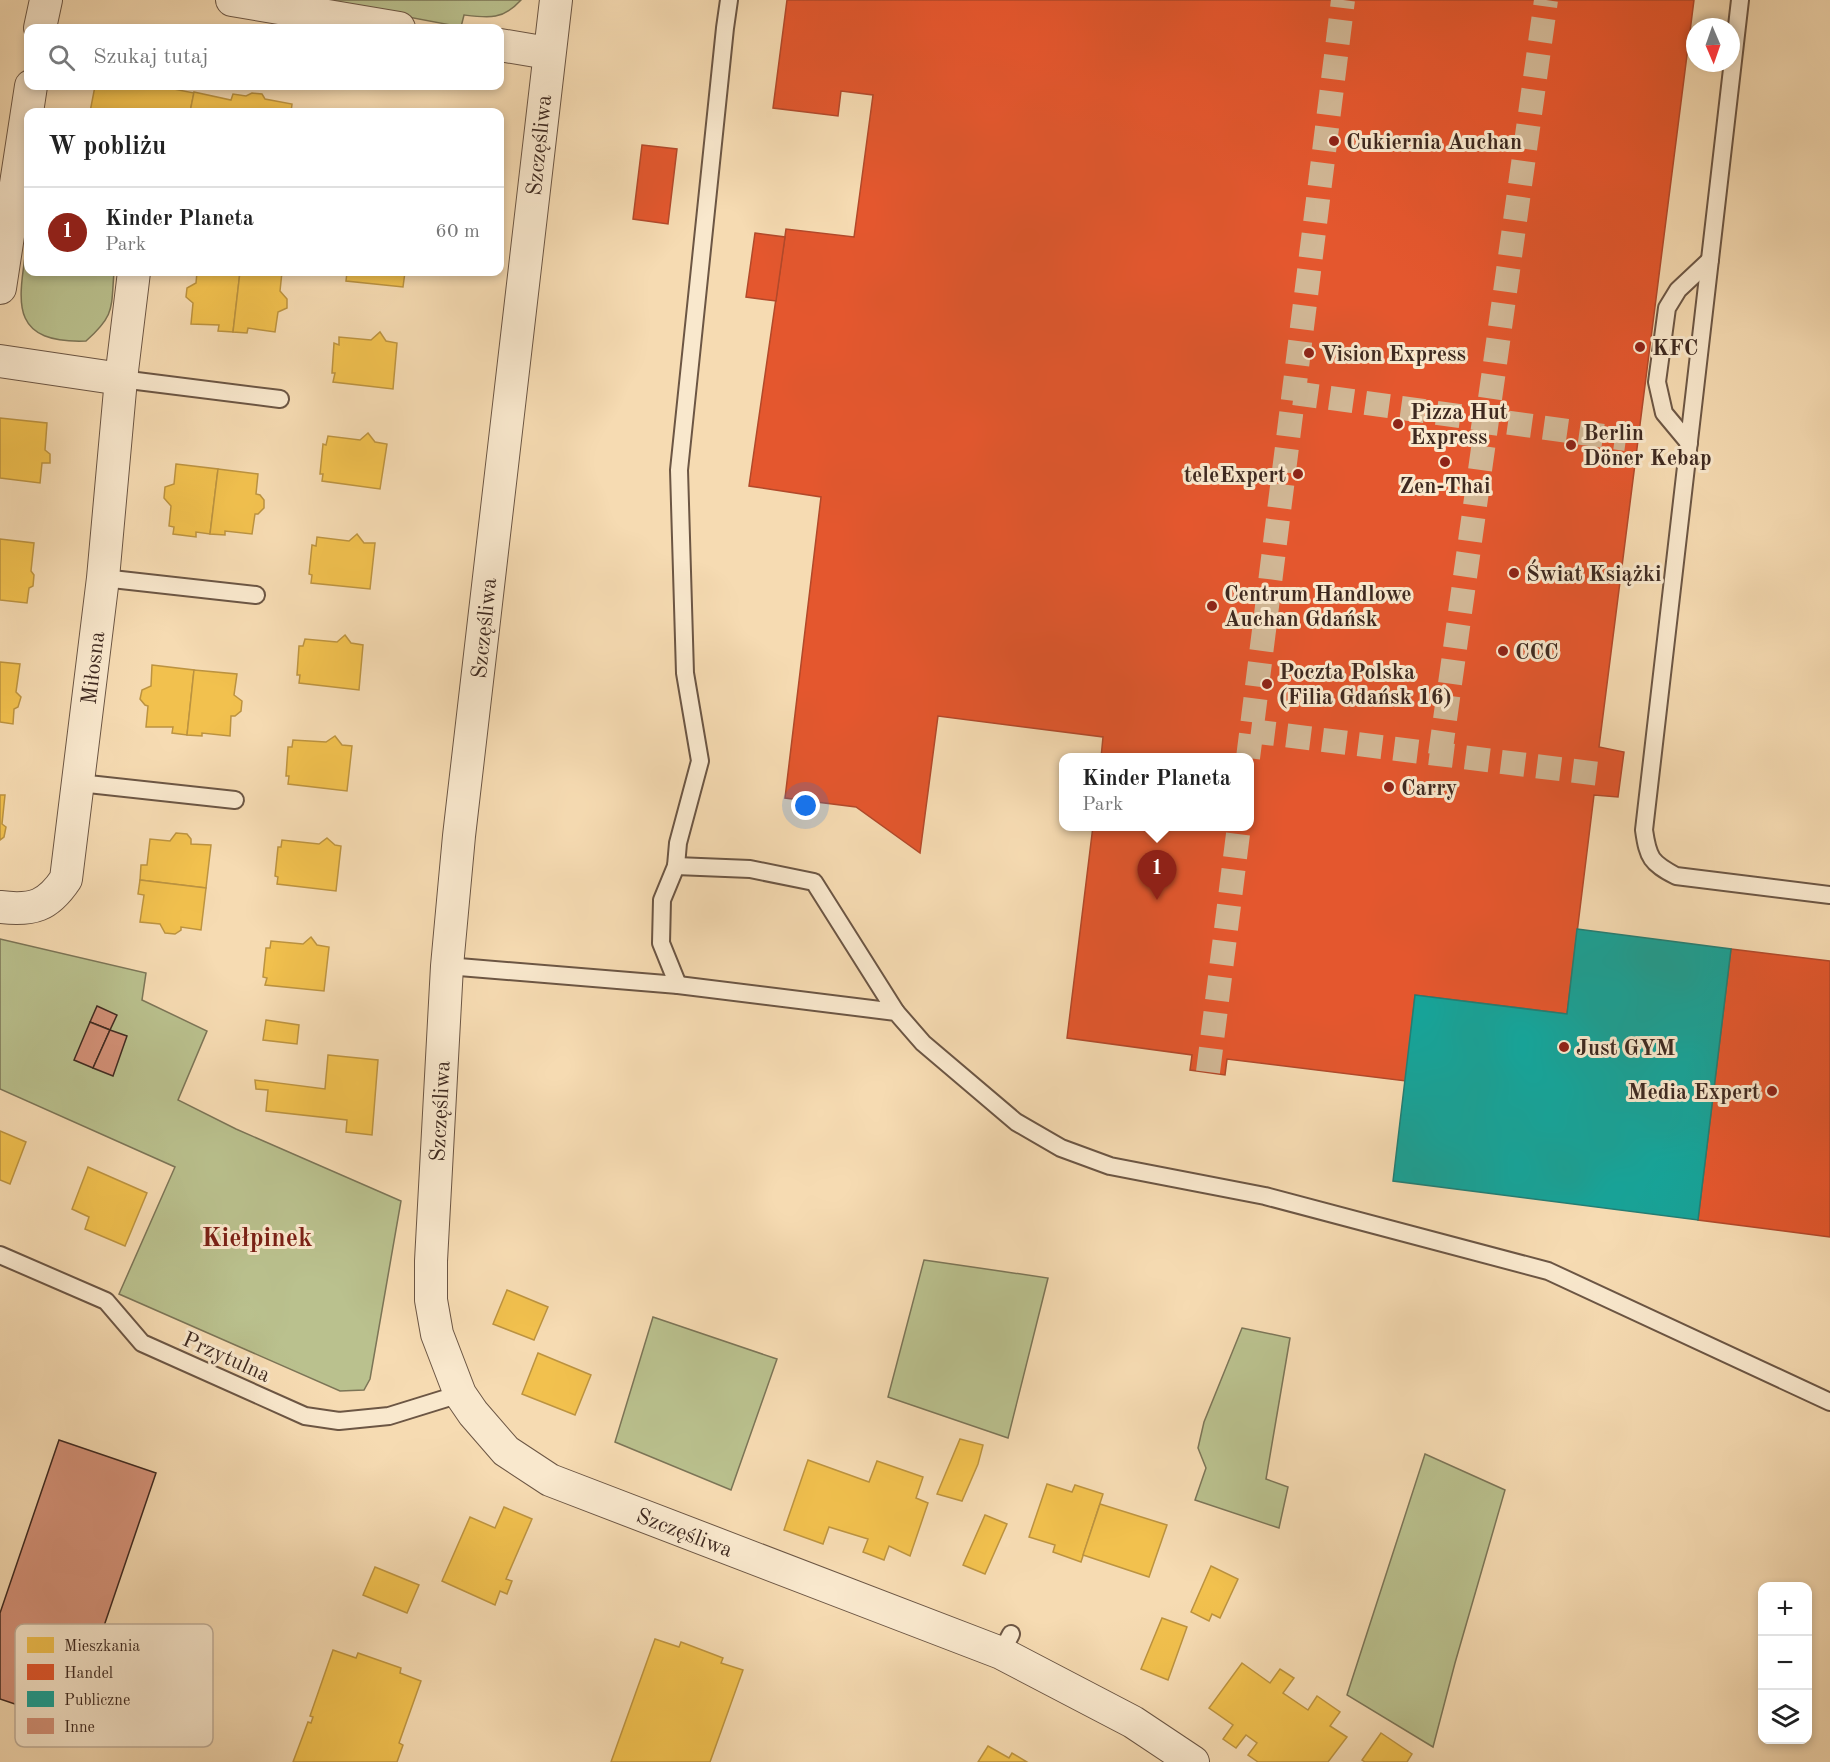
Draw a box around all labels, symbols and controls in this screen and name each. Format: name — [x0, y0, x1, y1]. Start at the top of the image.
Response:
north arrow — [1686, 18, 1740, 72]
search box — [24, 24, 504, 90]
icon: search — [45, 41, 78, 74]
text: Szukaj tutaj — [93, 46, 209, 68]
street label: Szczęśliwa — [524, 94, 556, 197]
place label: Cukiernia Auchan — [1346, 132, 1522, 154]
text: W pobliżu — [48, 134, 166, 160]
marker: Cukiernia Auchan — [1327, 134, 1341, 148]
text: Kinder Planeta — [105, 208, 254, 230]
text: 1 — [62, 222, 73, 242]
text: 60 m — [435, 222, 480, 242]
text: Park — [105, 235, 146, 255]
place label: KFC — [1652, 338, 1698, 360]
marker: KFC — [1633, 340, 1647, 354]
place label: Vision Express — [1321, 344, 1466, 366]
marker: Vision Express — [1302, 346, 1316, 360]
place label: Pizza Hut Express — [1410, 402, 1508, 449]
marker: Pizza Hut Express — [1391, 417, 1405, 431]
place label: Berlin Döner Kebap — [1583, 423, 1712, 470]
marker: Berlin Döner Kebap — [1564, 438, 1578, 452]
marker: Zen-Thai — [1438, 455, 1452, 469]
place label: teleExpert — [1184, 465, 1286, 487]
marker: teleExpert — [1291, 467, 1305, 481]
place label: Zen-Thai — [1400, 476, 1490, 498]
place label: Świat Książki — [1526, 559, 1662, 586]
marker: Świat Książki — [1507, 566, 1521, 580]
street label: Szczęśliwa — [469, 577, 501, 680]
place label: Centrum Handlowe Auchan Gdańsk — [1224, 584, 1412, 631]
marker: Centrum Handlowe Auchan Gdańsk — [1205, 599, 1219, 613]
street label: Miłosna — [79, 630, 109, 706]
place label: CCC — [1515, 642, 1559, 664]
marker: CCC — [1496, 644, 1510, 658]
place label: Poczta Polska (Filia Gdańsk 16) — [1279, 662, 1452, 709]
marker: Poczta Polska (Filia Gdańsk 16) — [1260, 677, 1274, 691]
popup — [1059, 753, 1254, 831]
text: Kinder Planeta — [1082, 768, 1231, 790]
place label: Carry — [1401, 778, 1457, 800]
marker: Carry — [1382, 780, 1396, 794]
your location — [791, 791, 820, 820]
text: Park — [1082, 795, 1123, 815]
pin: 1 — [1138, 850, 1176, 900]
place label: Just GYM — [1576, 1038, 1675, 1060]
marker: Just GYM — [1557, 1040, 1571, 1054]
street label: Szczęśliwa — [427, 1060, 455, 1162]
place label: Media Expert — [1628, 1082, 1760, 1104]
marker: Media Expert — [1765, 1084, 1779, 1098]
district label: Kiełpinek — [201, 1226, 313, 1252]
street label: Przytulna — [179, 1329, 273, 1387]
street label: Szczęśliwa — [633, 1505, 736, 1562]
map controls — [1758, 1582, 1812, 1744]
button: + — [1758, 1582, 1812, 1636]
legend — [15, 1624, 213, 1747]
button: − — [1758, 1636, 1812, 1690]
text: Mieszkania — [64, 1639, 140, 1655]
text: Handel — [64, 1666, 113, 1682]
button: layers — [1758, 1690, 1812, 1744]
text: Publiczne — [64, 1693, 130, 1709]
text: Inne — [64, 1720, 95, 1736]

